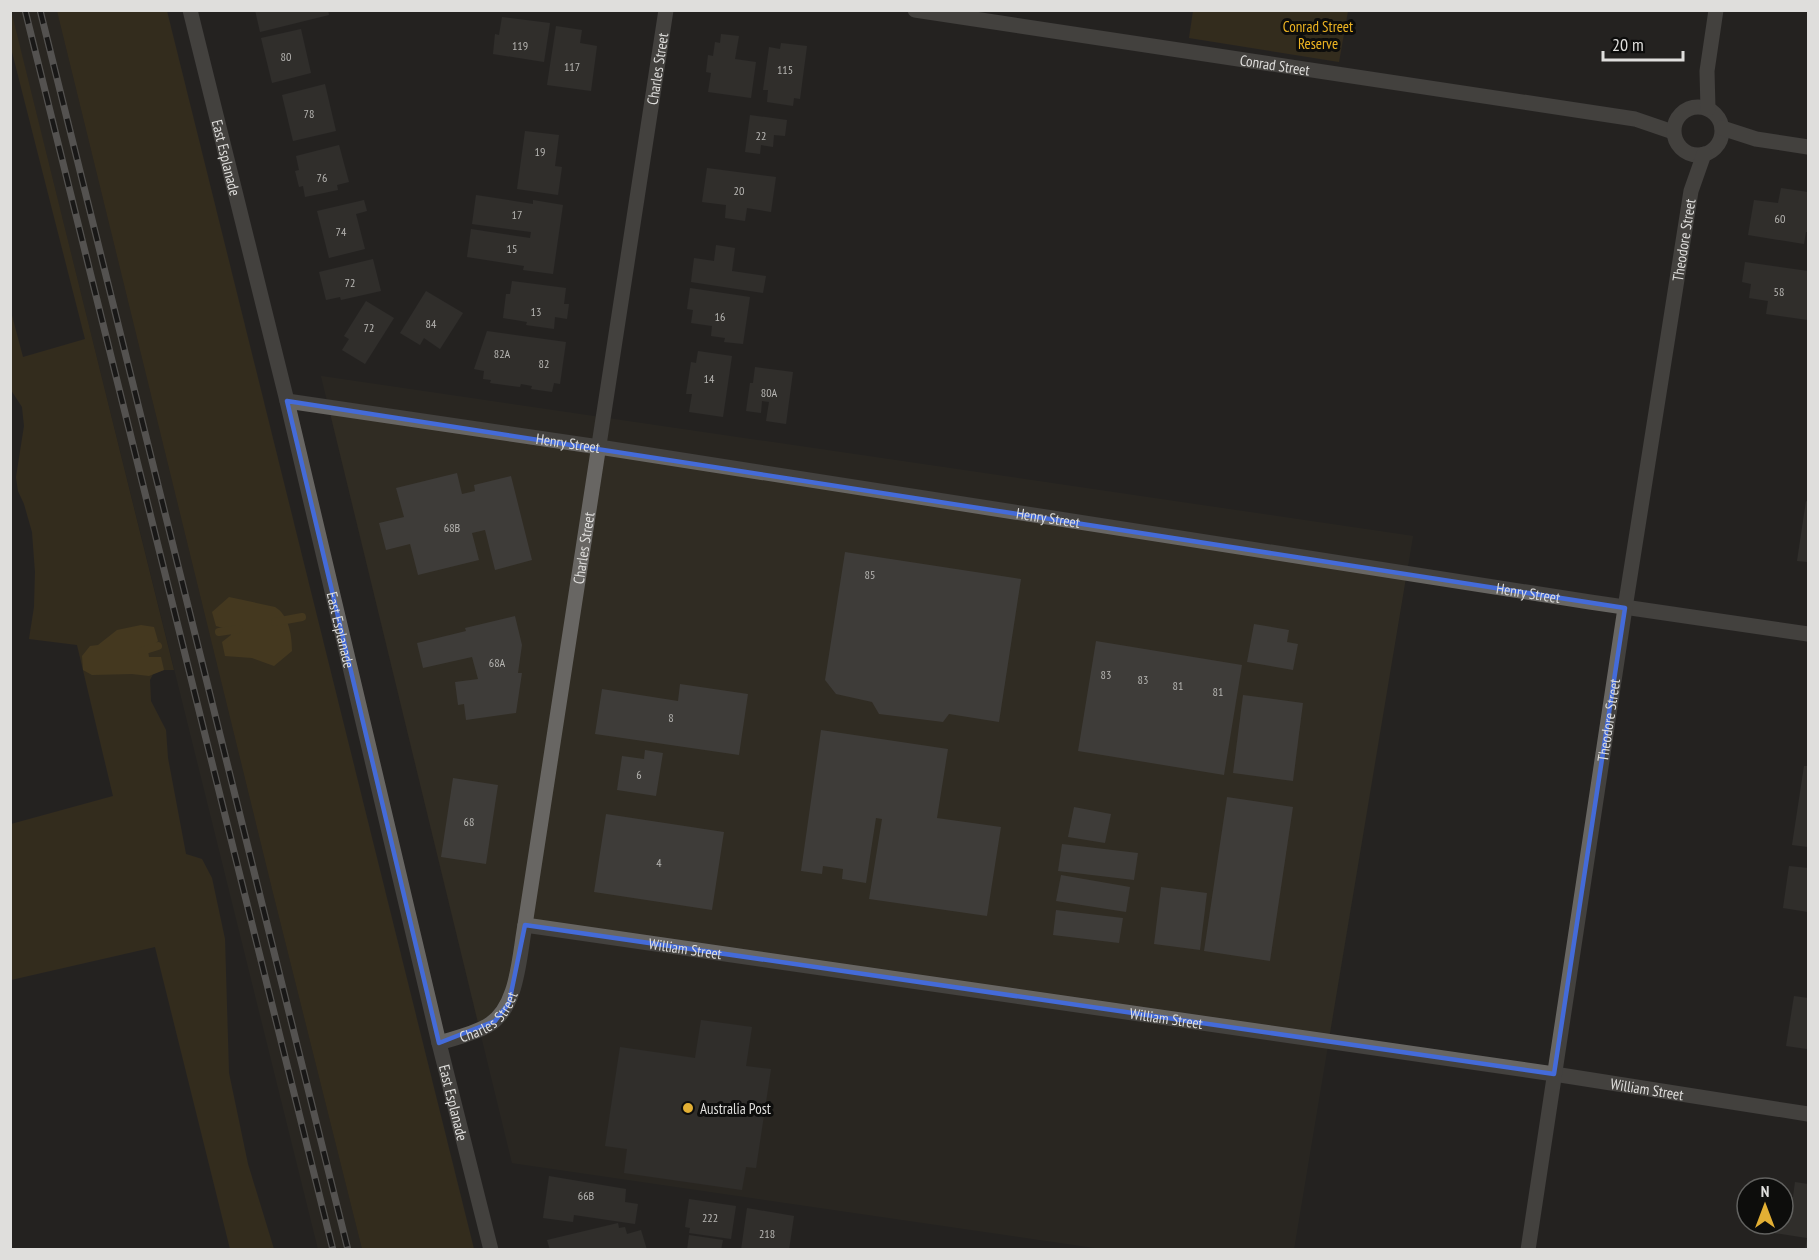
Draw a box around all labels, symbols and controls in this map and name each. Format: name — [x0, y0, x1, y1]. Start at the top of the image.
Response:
park label: Conrad Street Reserve — [1283, 17, 1353, 53]
scale bar — [1603, 24, 1682, 62]
street label: Charles Street — [642, 31, 672, 106]
text: 20 m — [1612, 33, 1644, 56]
house number: 119 — [512, 38, 528, 53]
house number: 80 — [281, 49, 291, 64]
street label: Conrad Street — [1239, 50, 1311, 79]
house number: 117 — [564, 59, 580, 74]
house number: 115 — [777, 62, 793, 77]
house number: 78 — [304, 106, 314, 121]
street label: East Esplanade — [208, 118, 245, 198]
house number: 22 — [756, 128, 766, 143]
house number: 19 — [535, 144, 545, 159]
house number: 76 — [317, 170, 327, 185]
house number: 20 — [734, 183, 744, 198]
street label: Theodore Street — [1667, 197, 1699, 283]
house number: 17 — [512, 207, 522, 222]
house number: 60 — [1775, 211, 1785, 226]
house number: 74 — [336, 224, 347, 239]
house number: 15 — [507, 241, 517, 256]
house number: 72 — [345, 275, 355, 290]
house number: 58 — [1774, 284, 1784, 299]
house number: 13 — [531, 304, 541, 319]
house number: 16 — [715, 309, 725, 324]
house number: 84 — [426, 316, 437, 331]
house number: 72 — [364, 320, 374, 335]
house number: 82A — [494, 346, 511, 361]
house number: 82 — [539, 356, 549, 371]
house number: 14 — [704, 371, 715, 386]
house number: 80A — [761, 385, 778, 400]
street label: Henry Street — [535, 428, 601, 457]
street label: Henry Street — [1015, 503, 1081, 532]
street label: Charles Street — [568, 511, 598, 585]
house number: 68B — [444, 520, 461, 535]
house number: 85 — [865, 567, 875, 582]
street label: Henry Street — [1495, 578, 1562, 607]
street label: East Esplanade — [323, 590, 359, 670]
house number: 68A — [489, 655, 506, 670]
house number: 83 — [1101, 667, 1111, 682]
house number: 83 — [1138, 672, 1148, 687]
street label: Theodore Street — [1592, 677, 1624, 763]
house number: 81 — [1173, 678, 1183, 693]
house number: 81 — [1213, 684, 1223, 699]
house number: 8 — [668, 710, 674, 725]
house number: 6 — [636, 767, 642, 782]
house number: 68 — [464, 814, 474, 829]
house number: 4 — [656, 855, 662, 870]
street label: William Street — [647, 934, 723, 963]
street label: Charles Street — [457, 989, 521, 1046]
street label: William Street — [1128, 1003, 1204, 1033]
street label: East Esplanade — [435, 1063, 473, 1143]
street label: William Street — [1609, 1074, 1685, 1104]
place label: Australia Post — [700, 1099, 771, 1118]
marker: Australia Post — [681, 1101, 695, 1115]
north arrow — [1735, 1176, 1795, 1236]
text: N — [1761, 1181, 1769, 1201]
house number: 66B — [578, 1188, 595, 1203]
house number: 222 — [702, 1210, 718, 1225]
house number: 218 — [759, 1226, 775, 1241]

